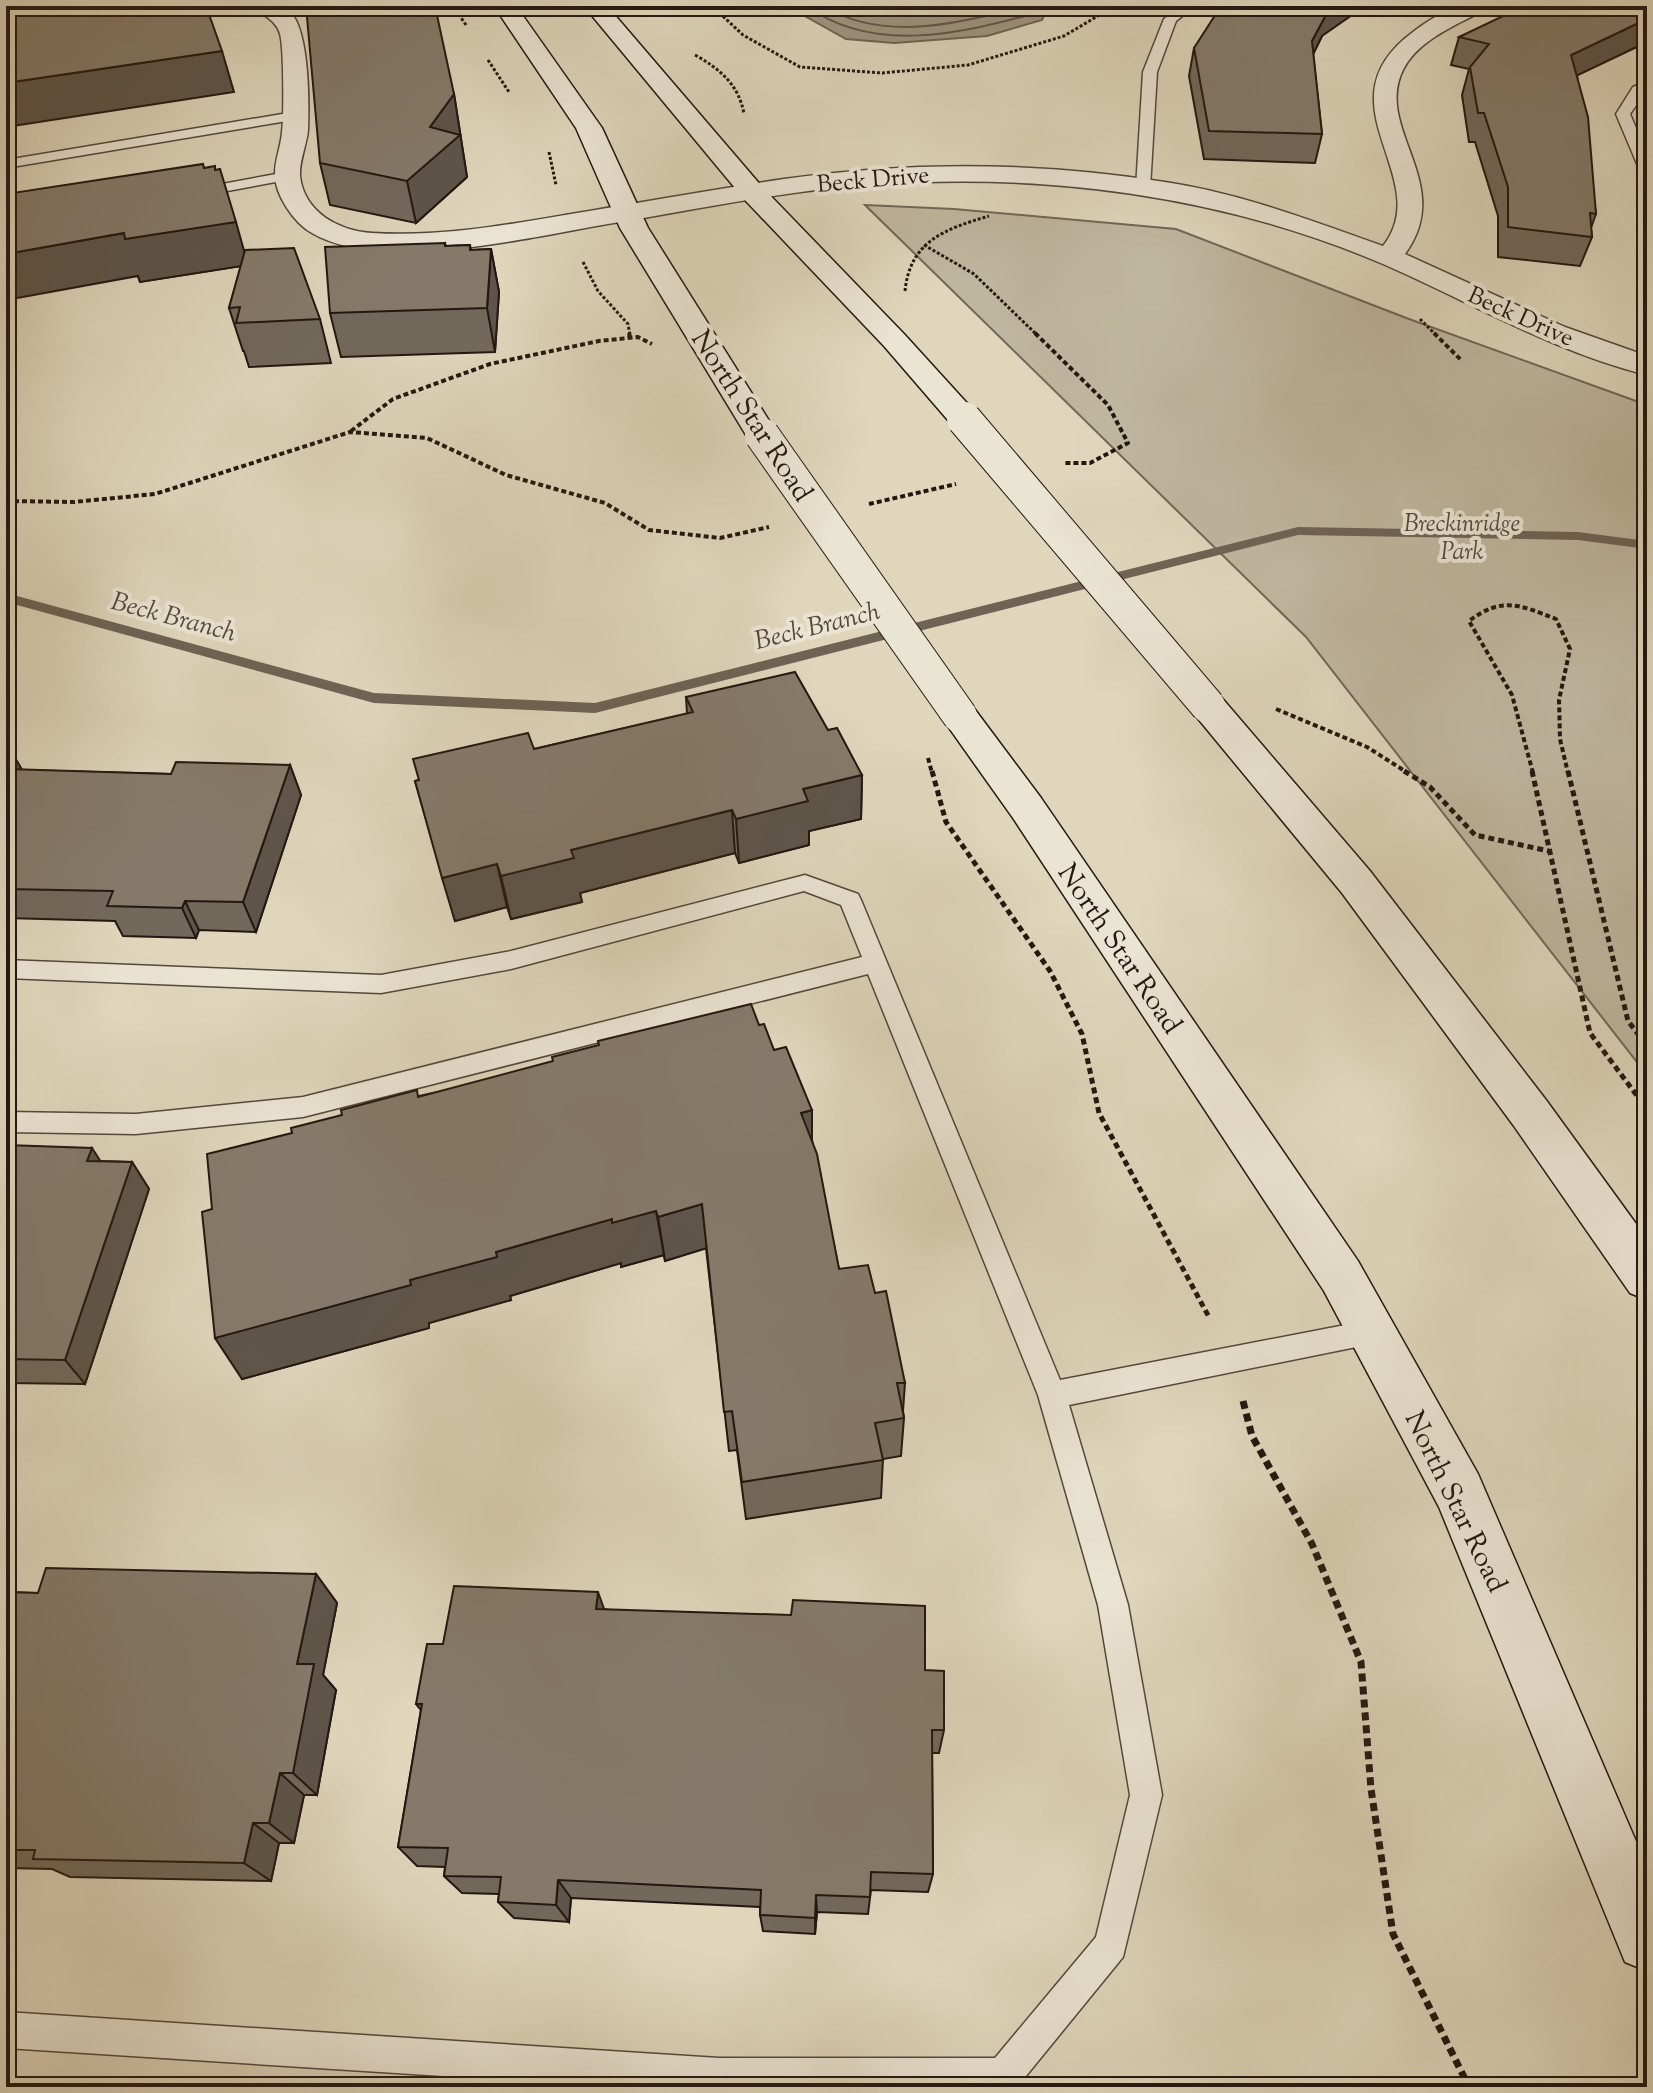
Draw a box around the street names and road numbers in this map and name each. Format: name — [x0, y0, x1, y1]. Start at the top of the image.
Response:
street label: Beck Drive — [815, 159, 931, 203]
street label: Beck Drive — [1462, 279, 1579, 356]
street label: North Star Road — [680, 323, 821, 511]
street label: North Star Road — [1047, 856, 1191, 1043]
street label: North Star Road — [1393, 1405, 1516, 1600]

